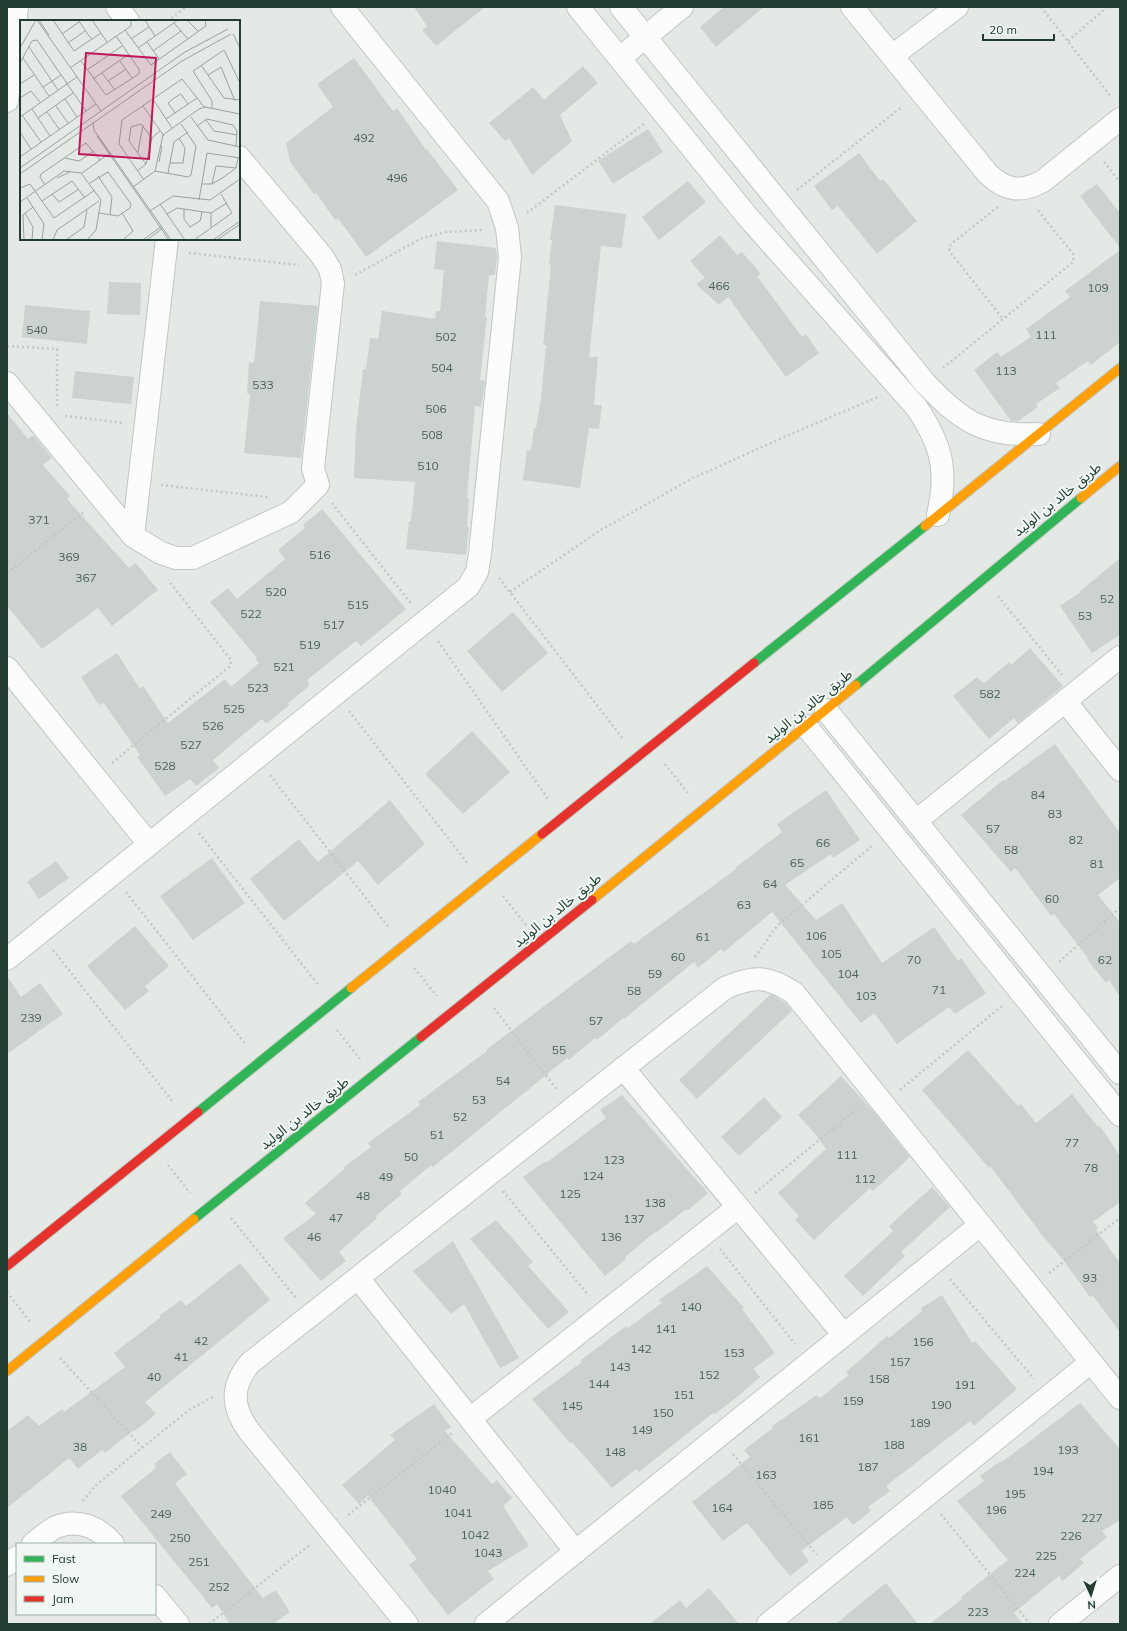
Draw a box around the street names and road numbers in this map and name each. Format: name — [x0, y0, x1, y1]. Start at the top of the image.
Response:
street label: طريق خالد بن الوليد — [1009, 458, 1105, 541]
street label: طريق خالد بن الوليد — [760, 665, 856, 748]
street label: طريق خالد بن الوليد — [509, 869, 605, 952]
street label: طريق خالد بن الوليد — [256, 1073, 353, 1154]

